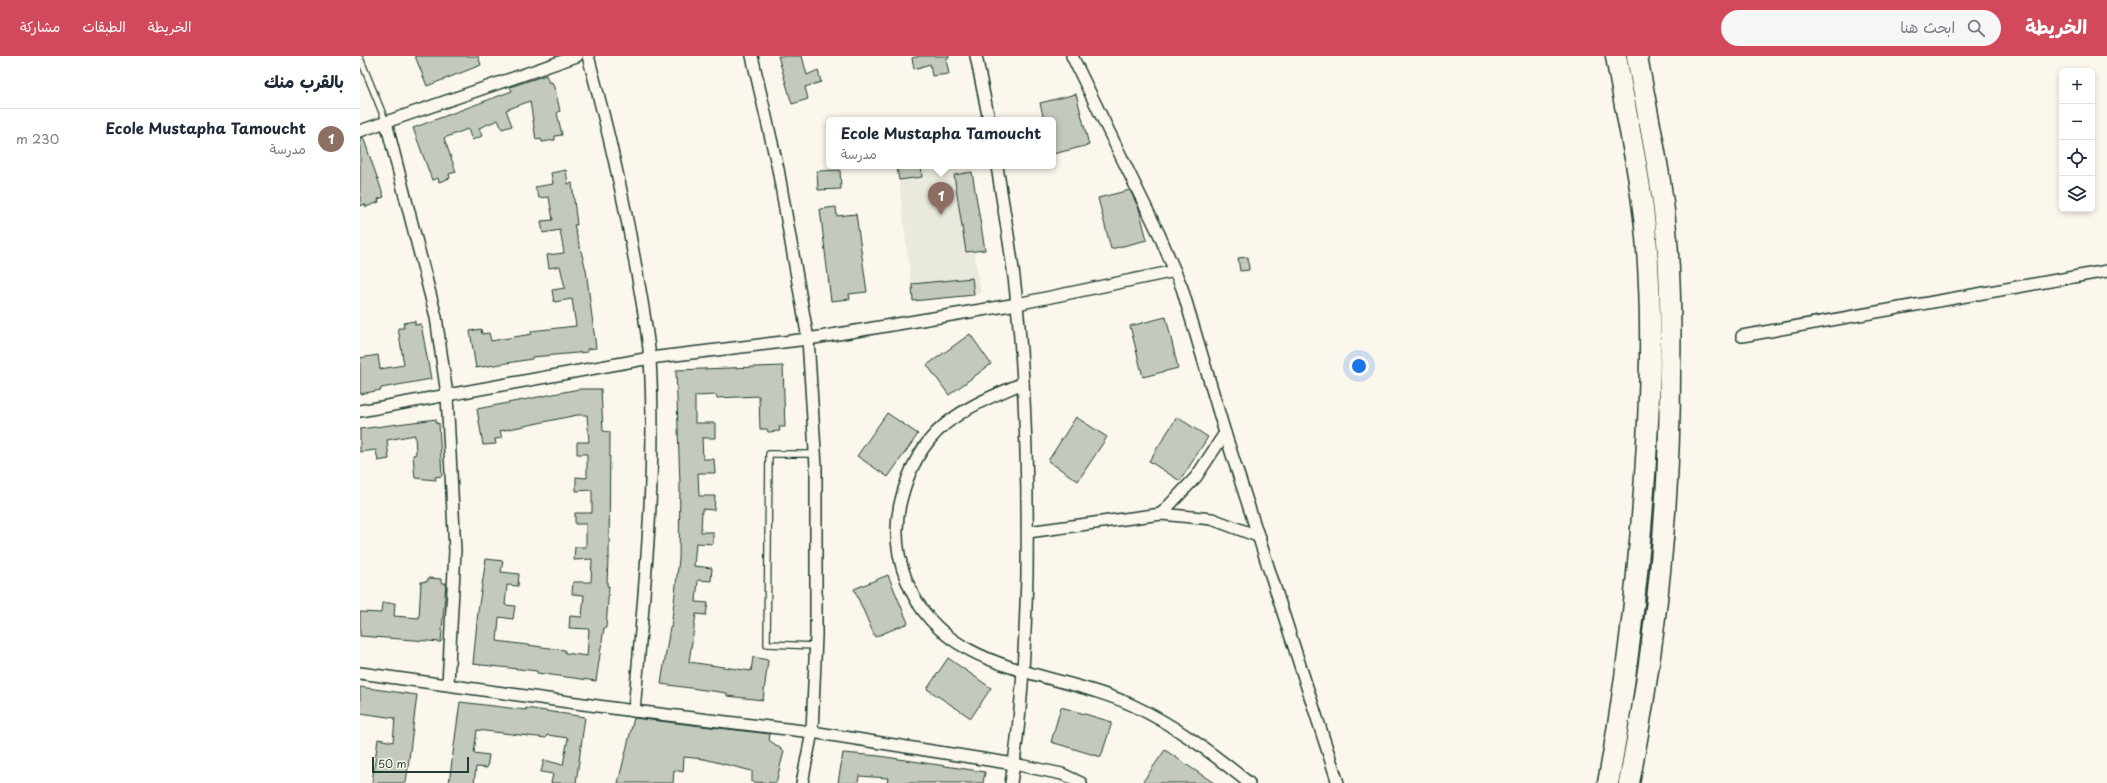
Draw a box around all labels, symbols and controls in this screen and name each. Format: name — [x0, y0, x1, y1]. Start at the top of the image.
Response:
search box — [1721, 10, 2001, 46]
text: الخريطة — [2025, 12, 2087, 40]
text: ابحث هنا — [1900, 15, 1955, 38]
text: مشاركة — [20, 16, 60, 37]
text: الطبقات — [82, 16, 126, 37]
text: الخريطة — [148, 16, 191, 37]
icon: search — [1965, 17, 1987, 39]
text: بالقرب منك — [264, 68, 344, 94]
map controls — [2059, 68, 2095, 212]
button: + — [2059, 68, 2095, 104]
button: − — [2059, 104, 2095, 140]
text: Ecole Mustapha Tamoucht — [106, 116, 306, 139]
popup — [826, 117, 1056, 169]
text: Ecole Mustapha Tamoucht — [841, 121, 1041, 144]
text: 230 m — [16, 129, 59, 148]
text: 1 — [328, 129, 334, 148]
text: مدرسة — [270, 139, 306, 158]
button: locate — [2059, 140, 2095, 176]
text: مدرسة — [841, 144, 877, 163]
button: layers — [2059, 176, 2095, 212]
pin: 1 — [928, 182, 954, 215]
your location — [1349, 356, 1369, 376]
scale bar — [372, 755, 469, 774]
text: 50 m — [378, 755, 407, 772]

